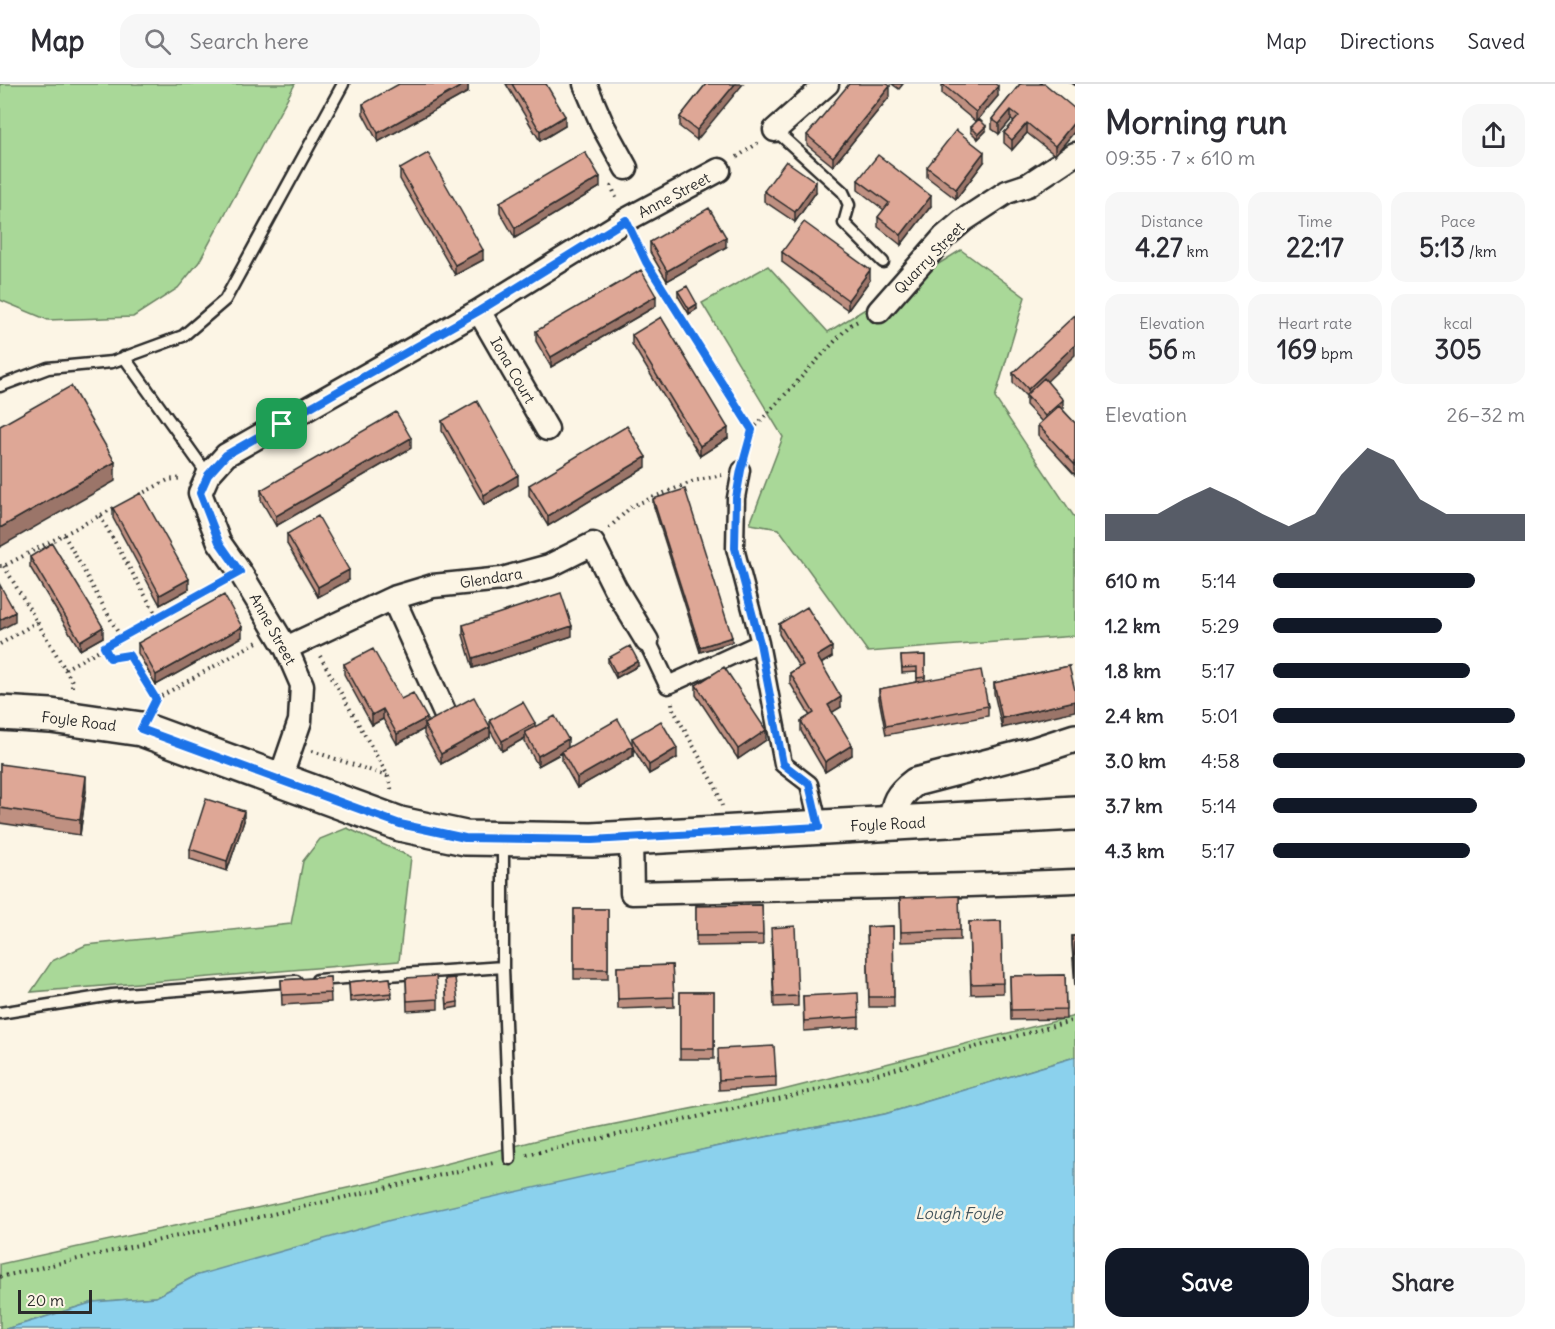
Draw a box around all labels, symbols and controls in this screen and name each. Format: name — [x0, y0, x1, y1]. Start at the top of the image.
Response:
search box — [120, 14, 540, 68]
text: Map — [30, 23, 84, 59]
icon: search — [141, 25, 174, 58]
text: Search here — [189, 27, 309, 55]
text: Map — [1266, 28, 1307, 55]
text: Directions — [1340, 28, 1434, 55]
text: Saved — [1467, 28, 1525, 55]
text: Morning run — [1105, 101, 1287, 143]
button: share — [1462, 104, 1525, 167]
text: 09:35 · 7 × 610 m — [1105, 145, 1255, 170]
street label: Anne Street — [635, 168, 713, 222]
text: Distance — [1141, 211, 1203, 231]
text: Time — [1298, 211, 1332, 231]
text: Pace — [1441, 211, 1475, 231]
street label: Quarry Street — [890, 218, 968, 298]
text: 4.27 — [1135, 231, 1183, 264]
text: 22:17 — [1286, 231, 1344, 264]
text: 5:13 — [1419, 231, 1465, 264]
text: km — [1183, 241, 1209, 261]
text: /km — [1465, 241, 1497, 261]
text: Elevation — [1139, 313, 1205, 333]
text: Heart rate — [1278, 313, 1352, 333]
text: kcal — [1444, 313, 1472, 333]
street label: Iona Court — [486, 333, 540, 407]
text: 56 — [1148, 333, 1178, 366]
text: 169 — [1277, 333, 1317, 366]
text: 305 — [1435, 333, 1481, 366]
text: m — [1178, 343, 1196, 363]
text: bpm — [1317, 343, 1353, 363]
pin — [256, 398, 307, 449]
text: Elevation — [1105, 402, 1187, 427]
text: 26–32 m — [1447, 402, 1525, 427]
icon: arrive — [265, 407, 298, 440]
street label: Glendara — [458, 564, 524, 592]
text: 610 m — [1105, 568, 1160, 593]
text: 5:14 — [1201, 568, 1237, 593]
street label: Anne Street — [246, 590, 300, 668]
text: 1.2 km — [1105, 613, 1161, 638]
text: 5:29 — [1201, 613, 1239, 638]
text: 1.8 km — [1105, 658, 1161, 683]
text: 5:17 — [1201, 658, 1235, 683]
text: 2.4 km — [1105, 703, 1164, 728]
text: 5:01 — [1201, 703, 1238, 728]
street label: Foyle Road — [41, 707, 118, 735]
text: 3.0 km — [1105, 748, 1166, 773]
text: 4:58 — [1201, 748, 1240, 773]
text: 3.7 km — [1105, 793, 1163, 818]
text: 5:14 — [1201, 793, 1237, 818]
street label: Foyle Road — [850, 813, 926, 835]
text: 4.3 km — [1105, 838, 1165, 863]
text: 5:17 — [1201, 838, 1235, 863]
water label: Lough Foyle — [915, 1203, 1004, 1223]
button: Save — [1105, 1248, 1309, 1317]
button: Share — [1321, 1248, 1525, 1317]
scale bar — [18, 1287, 92, 1314]
text: 20 m — [27, 1290, 64, 1310]

